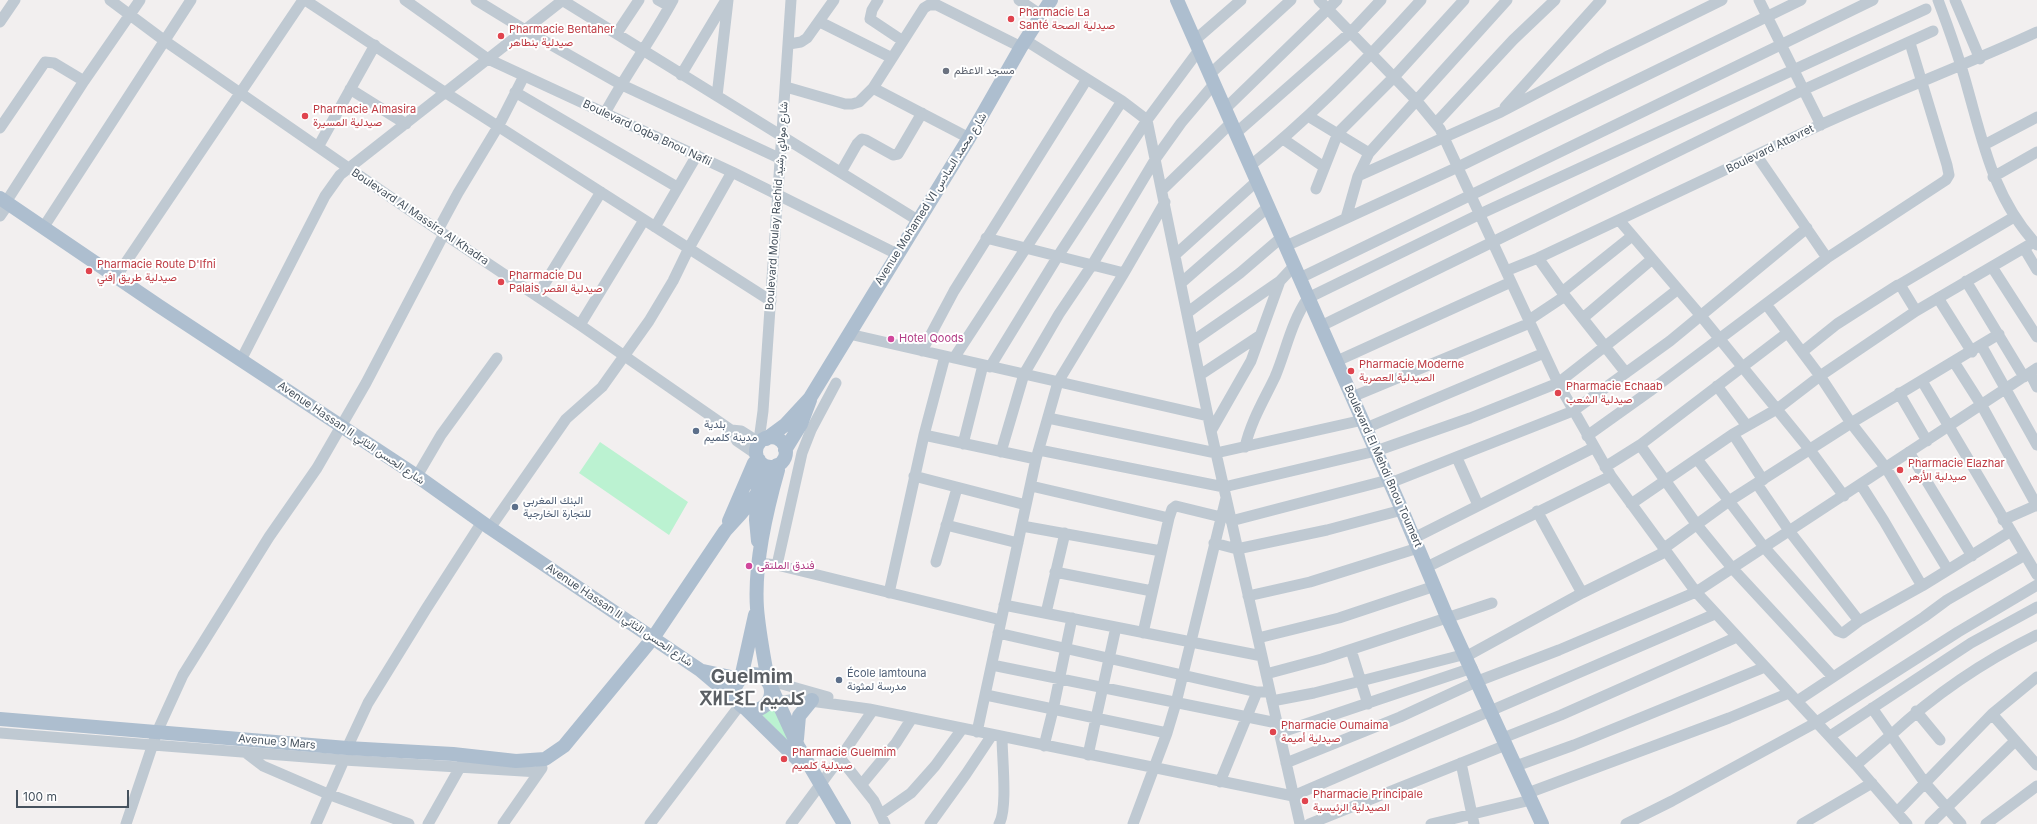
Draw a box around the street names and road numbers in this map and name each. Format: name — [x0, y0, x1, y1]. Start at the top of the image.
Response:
street label: Boulevard Oqba Bnou Nafii — [581, 97, 713, 169]
street label: Boulevard Moulay Rachid شارع مولاي رشيد — [763, 101, 791, 311]
street label: Avenue Mohamed VI شارع محمد السادس — [872, 111, 990, 287]
street label: Boulevard Attavret — [1724, 122, 1816, 176]
street label: Boulevard Al Massira Al Khadra — [349, 166, 491, 268]
street label: Avenue Hassan II شارع الحسن الثاني — [275, 379, 427, 487]
street label: Boulevard El Mehdi Bnou Toumert — [1341, 383, 1425, 549]
street label: Avenue Hassan II شارع الحسن الثاني — [543, 561, 695, 669]
street label: Avenue 3 Mars — [238, 732, 316, 752]

